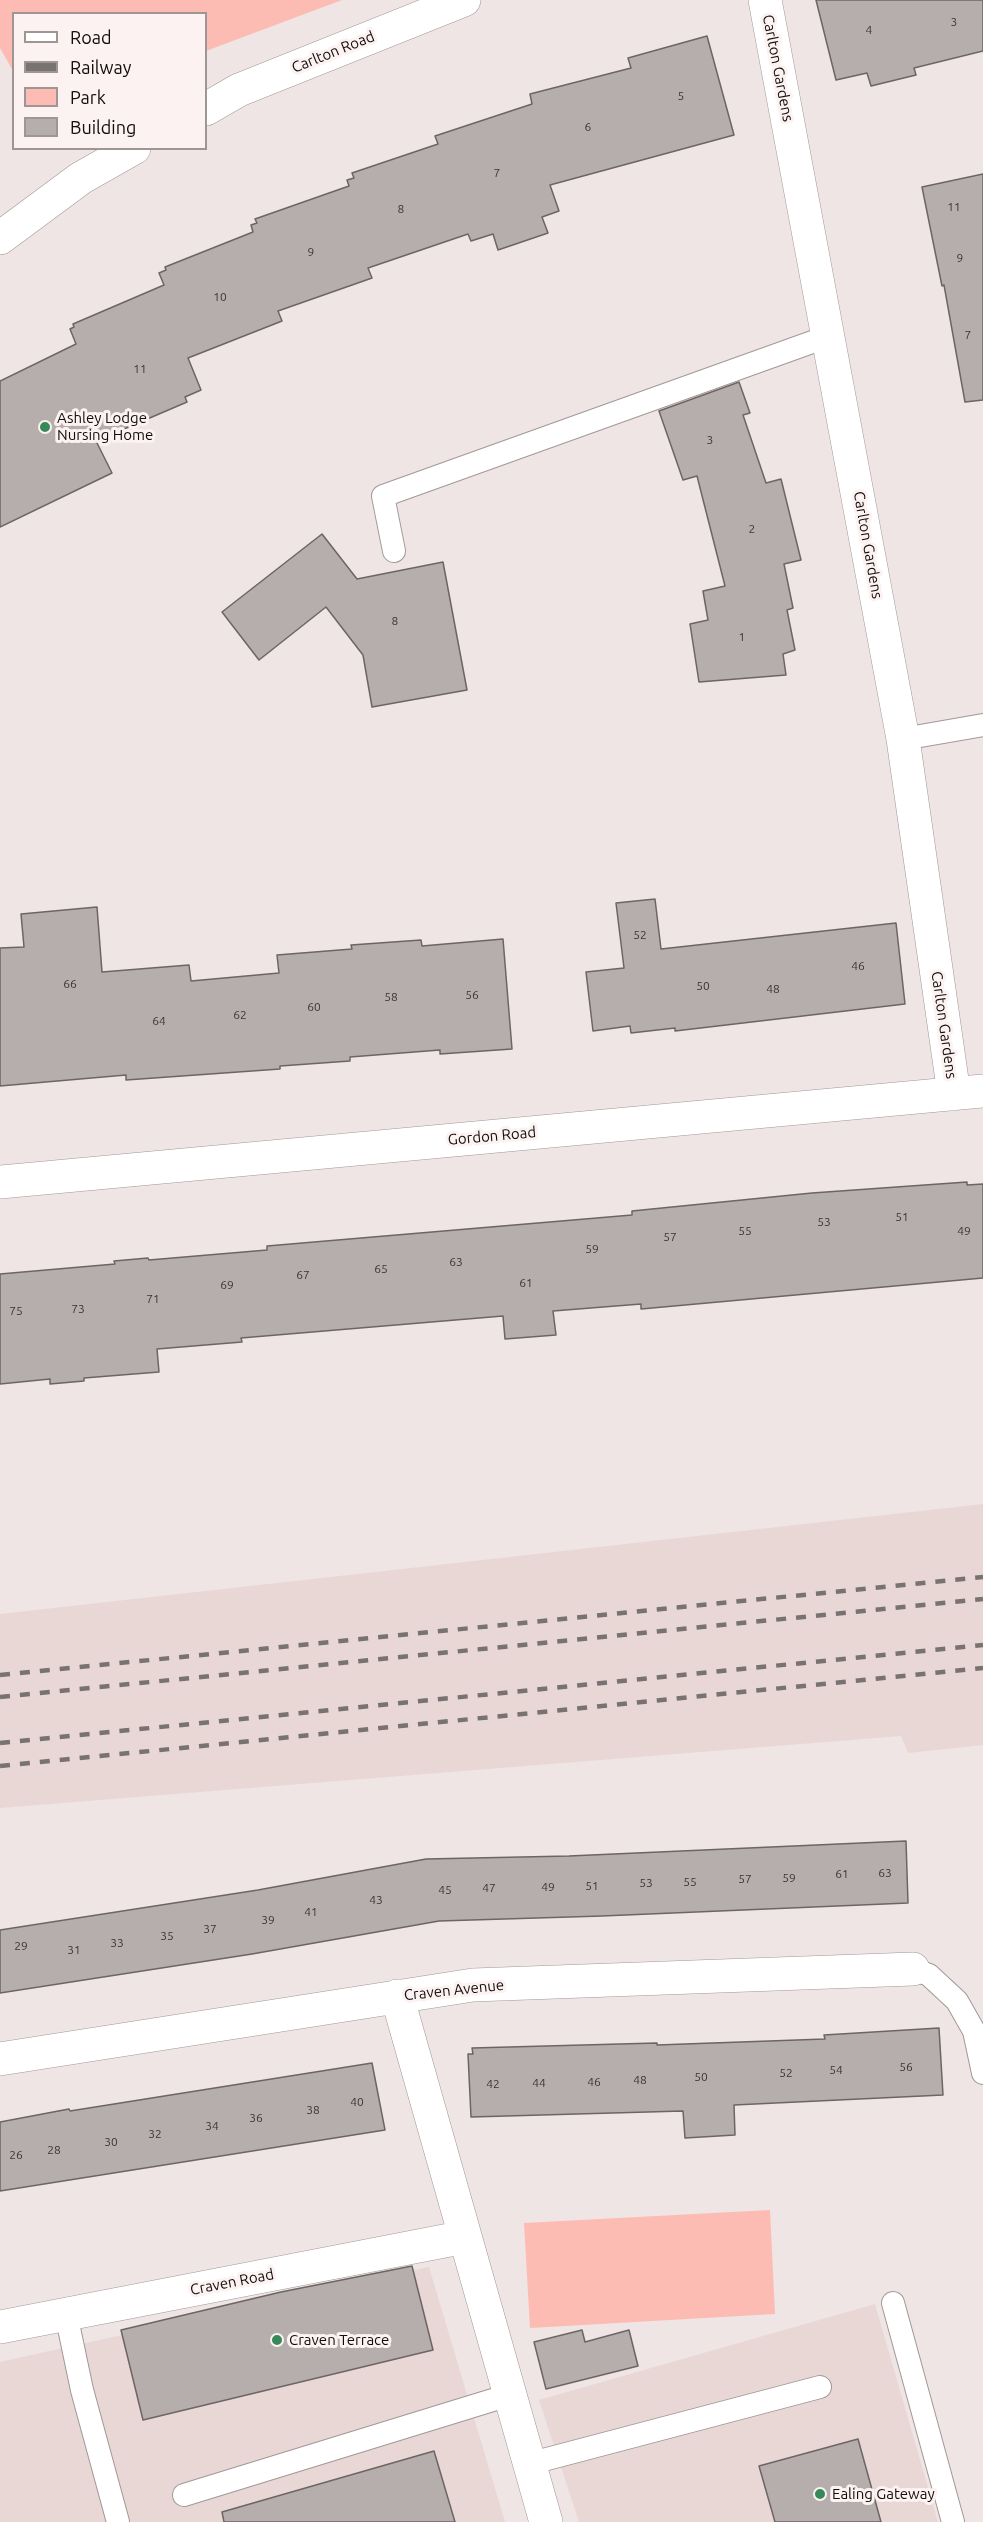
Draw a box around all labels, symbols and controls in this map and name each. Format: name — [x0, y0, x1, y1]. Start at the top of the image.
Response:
legend — [12, 12, 207, 150]
street label: Carlton Gardens — [759, 13, 797, 123]
house number: 3 — [951, 15, 957, 29]
house number: 4 — [866, 23, 872, 37]
text: Road — [70, 27, 112, 47]
street label: Carlton Road — [289, 27, 377, 77]
text: Railway — [70, 57, 131, 77]
text: Park — [70, 87, 106, 107]
house number: 5 — [678, 89, 684, 103]
text: Building — [70, 117, 136, 137]
house number: 6 — [585, 120, 591, 134]
house number: 7 — [494, 166, 500, 180]
house number: 11 — [947, 200, 961, 214]
house number: 8 — [398, 202, 404, 216]
house number: 9 — [308, 245, 314, 259]
house number: 9 — [957, 251, 963, 265]
house number: 10 — [213, 290, 227, 304]
house number: 7 — [965, 328, 971, 342]
house number: 11 — [133, 362, 147, 376]
place label: Ashley Lodge Nursing Home — [57, 409, 153, 444]
marker: Ashley Lodge Nursing Home — [38, 420, 52, 434]
house number: 3 — [707, 433, 713, 447]
street label: Carlton Gardens — [850, 490, 886, 600]
house number: 2 — [749, 522, 755, 536]
house number: 8 — [392, 614, 398, 628]
house number: 1 — [739, 630, 745, 644]
house number: 52 — [633, 928, 647, 942]
house number: 46 — [851, 959, 865, 973]
street label: Carlton Gardens — [928, 970, 960, 1080]
house number: 66 — [63, 977, 77, 991]
house number: 50 — [696, 979, 710, 993]
house number: 48 — [766, 982, 780, 996]
house number: 56 — [465, 988, 479, 1002]
house number: 58 — [384, 990, 398, 1004]
house number: 60 — [307, 1000, 321, 1014]
house number: 62 — [233, 1008, 247, 1022]
house number: 64 — [152, 1014, 166, 1028]
street label: Gordon Road — [447, 1123, 537, 1149]
house number: 51 — [895, 1210, 909, 1224]
house number: 53 — [817, 1215, 831, 1229]
house number: 55 — [738, 1224, 752, 1238]
house number: 49 — [957, 1224, 971, 1238]
house number: 57 — [663, 1230, 677, 1244]
house number: 59 — [585, 1242, 599, 1256]
house number: 63 — [449, 1255, 463, 1269]
house number: 65 — [374, 1262, 388, 1276]
house number: 67 — [296, 1268, 310, 1282]
house number: 61 — [519, 1276, 533, 1290]
house number: 69 — [220, 1278, 234, 1292]
house number: 71 — [146, 1292, 160, 1306]
house number: 73 — [71, 1302, 85, 1316]
house number: 75 — [9, 1304, 23, 1318]
house number: 63 — [878, 1866, 892, 1880]
house number: 61 — [835, 1867, 849, 1881]
house number: 59 — [782, 1871, 796, 1885]
house number: 57 — [738, 1872, 752, 1886]
house number: 55 — [683, 1875, 697, 1889]
house number: 53 — [639, 1876, 653, 1890]
house number: 51 — [585, 1879, 599, 1893]
house number: 49 — [541, 1880, 555, 1894]
house number: 47 — [482, 1881, 496, 1895]
house number: 45 — [438, 1883, 452, 1897]
house number: 43 — [369, 1893, 383, 1907]
house number: 41 — [304, 1905, 318, 1919]
house number: 39 — [261, 1913, 275, 1927]
house number: 37 — [203, 1922, 217, 1936]
house number: 35 — [160, 1929, 174, 1943]
house number: 33 — [110, 1936, 124, 1950]
house number: 29 — [14, 1939, 28, 1953]
house number: 31 — [67, 1943, 81, 1957]
street label: Craven Avenue — [403, 1976, 505, 2004]
house number: 56 — [899, 2060, 913, 2074]
house number: 54 — [829, 2063, 843, 2077]
house number: 52 — [779, 2066, 793, 2080]
house number: 50 — [694, 2070, 708, 2084]
house number: 48 — [633, 2073, 647, 2087]
house number: 46 — [587, 2075, 601, 2089]
house number: 44 — [532, 2076, 546, 2090]
house number: 42 — [486, 2077, 500, 2091]
house number: 40 — [350, 2095, 364, 2109]
house number: 38 — [306, 2103, 320, 2117]
house number: 36 — [249, 2111, 263, 2125]
house number: 34 — [205, 2119, 219, 2133]
house number: 32 — [148, 2127, 162, 2141]
house number: 30 — [104, 2135, 118, 2149]
house number: 28 — [47, 2143, 61, 2157]
house number: 26 — [9, 2148, 23, 2162]
street label: Craven Road — [189, 2265, 275, 2299]
place label: Craven Terrace — [289, 2331, 389, 2349]
marker: Craven Terrace — [270, 2333, 284, 2347]
place label: Ealing Gateway — [832, 2485, 935, 2503]
marker: Ealing Gateway — [813, 2487, 827, 2501]

